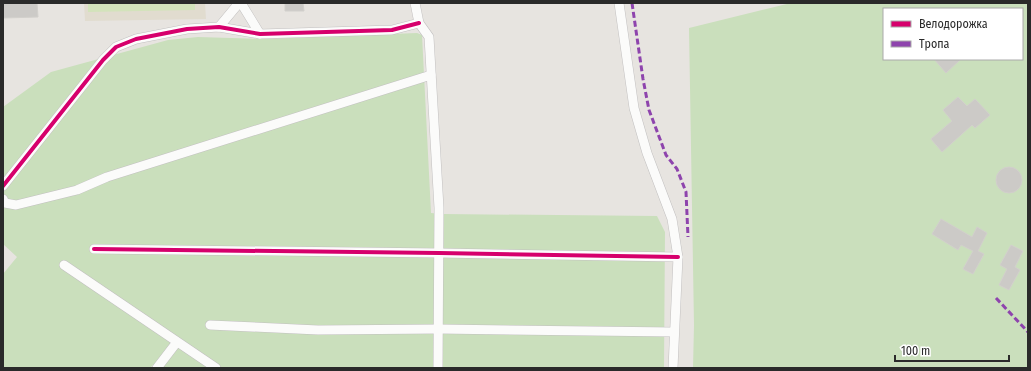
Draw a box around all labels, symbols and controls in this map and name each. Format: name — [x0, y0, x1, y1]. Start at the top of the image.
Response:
legend — [883, 8, 1023, 60]
text: Велодорожка — [919, 17, 988, 31]
text: Тропа — [919, 37, 950, 51]
scale bar — [895, 337, 1009, 363]
text: 100 m — [901, 344, 930, 358]

